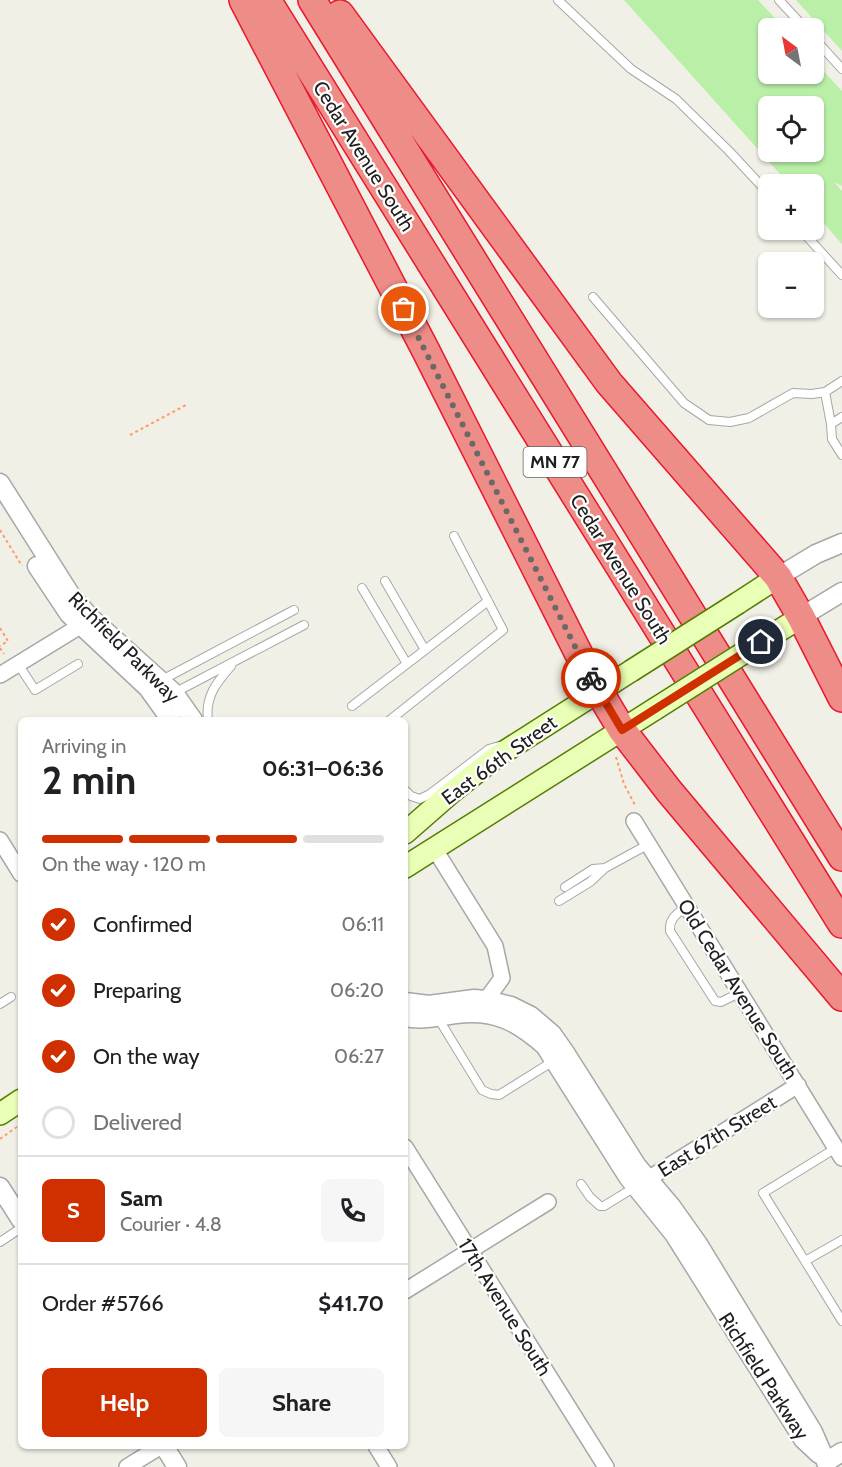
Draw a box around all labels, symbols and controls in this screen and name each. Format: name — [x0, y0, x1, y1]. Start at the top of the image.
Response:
north arrow — [758, 18, 824, 84]
map controls — [758, 18, 824, 318]
street label: Cedar Avenue South — [308, 77, 420, 235]
button: locate — [758, 96, 824, 162]
button: + — [758, 174, 824, 240]
button: − — [758, 252, 824, 318]
pin — [378, 283, 429, 334]
icon: bag — [387, 292, 420, 325]
road number: MN 77 — [524, 447, 586, 477]
street label: Cedar Avenue South — [565, 490, 677, 648]
street label: Richfield Parkway — [64, 587, 184, 707]
pin — [735, 616, 786, 667]
icon: home — [744, 625, 777, 658]
courier — [561, 648, 621, 708]
icon: bike — [575, 662, 608, 695]
street label: East 66th Street — [437, 710, 561, 810]
text: Arriving in — [42, 734, 126, 758]
text: 06:31–06:36 — [262, 755, 384, 782]
text: 2 min — [42, 756, 136, 804]
text: On the way · 120 m — [42, 852, 206, 876]
street label: Old Cedar Avenue South — [673, 894, 803, 1084]
icon: check — [42, 908, 75, 941]
text: Confirmed — [93, 911, 192, 938]
text: 06:11 — [341, 912, 384, 936]
icon: check — [42, 974, 75, 1007]
text: Preparing — [93, 977, 181, 1004]
text: 06:20 — [330, 978, 384, 1002]
icon: check — [42, 1040, 75, 1073]
text: On the way — [93, 1043, 200, 1070]
text: 06:27 — [334, 1044, 384, 1068]
street label: East 67th Street — [653, 1090, 781, 1182]
text: Delivered — [93, 1109, 182, 1136]
button: phone — [321, 1179, 384, 1242]
text: Sam — [120, 1185, 163, 1212]
text: S — [67, 1197, 80, 1224]
text: Courier · 4.8 — [120, 1212, 222, 1236]
street label: 17th Avenue South — [453, 1234, 557, 1380]
text: Order #5766 — [42, 1290, 164, 1317]
text: $41.70 — [318, 1290, 384, 1317]
street label: Richfield Parkway — [714, 1308, 814, 1444]
button: Help — [42, 1368, 207, 1437]
button: Share — [219, 1368, 384, 1437]

